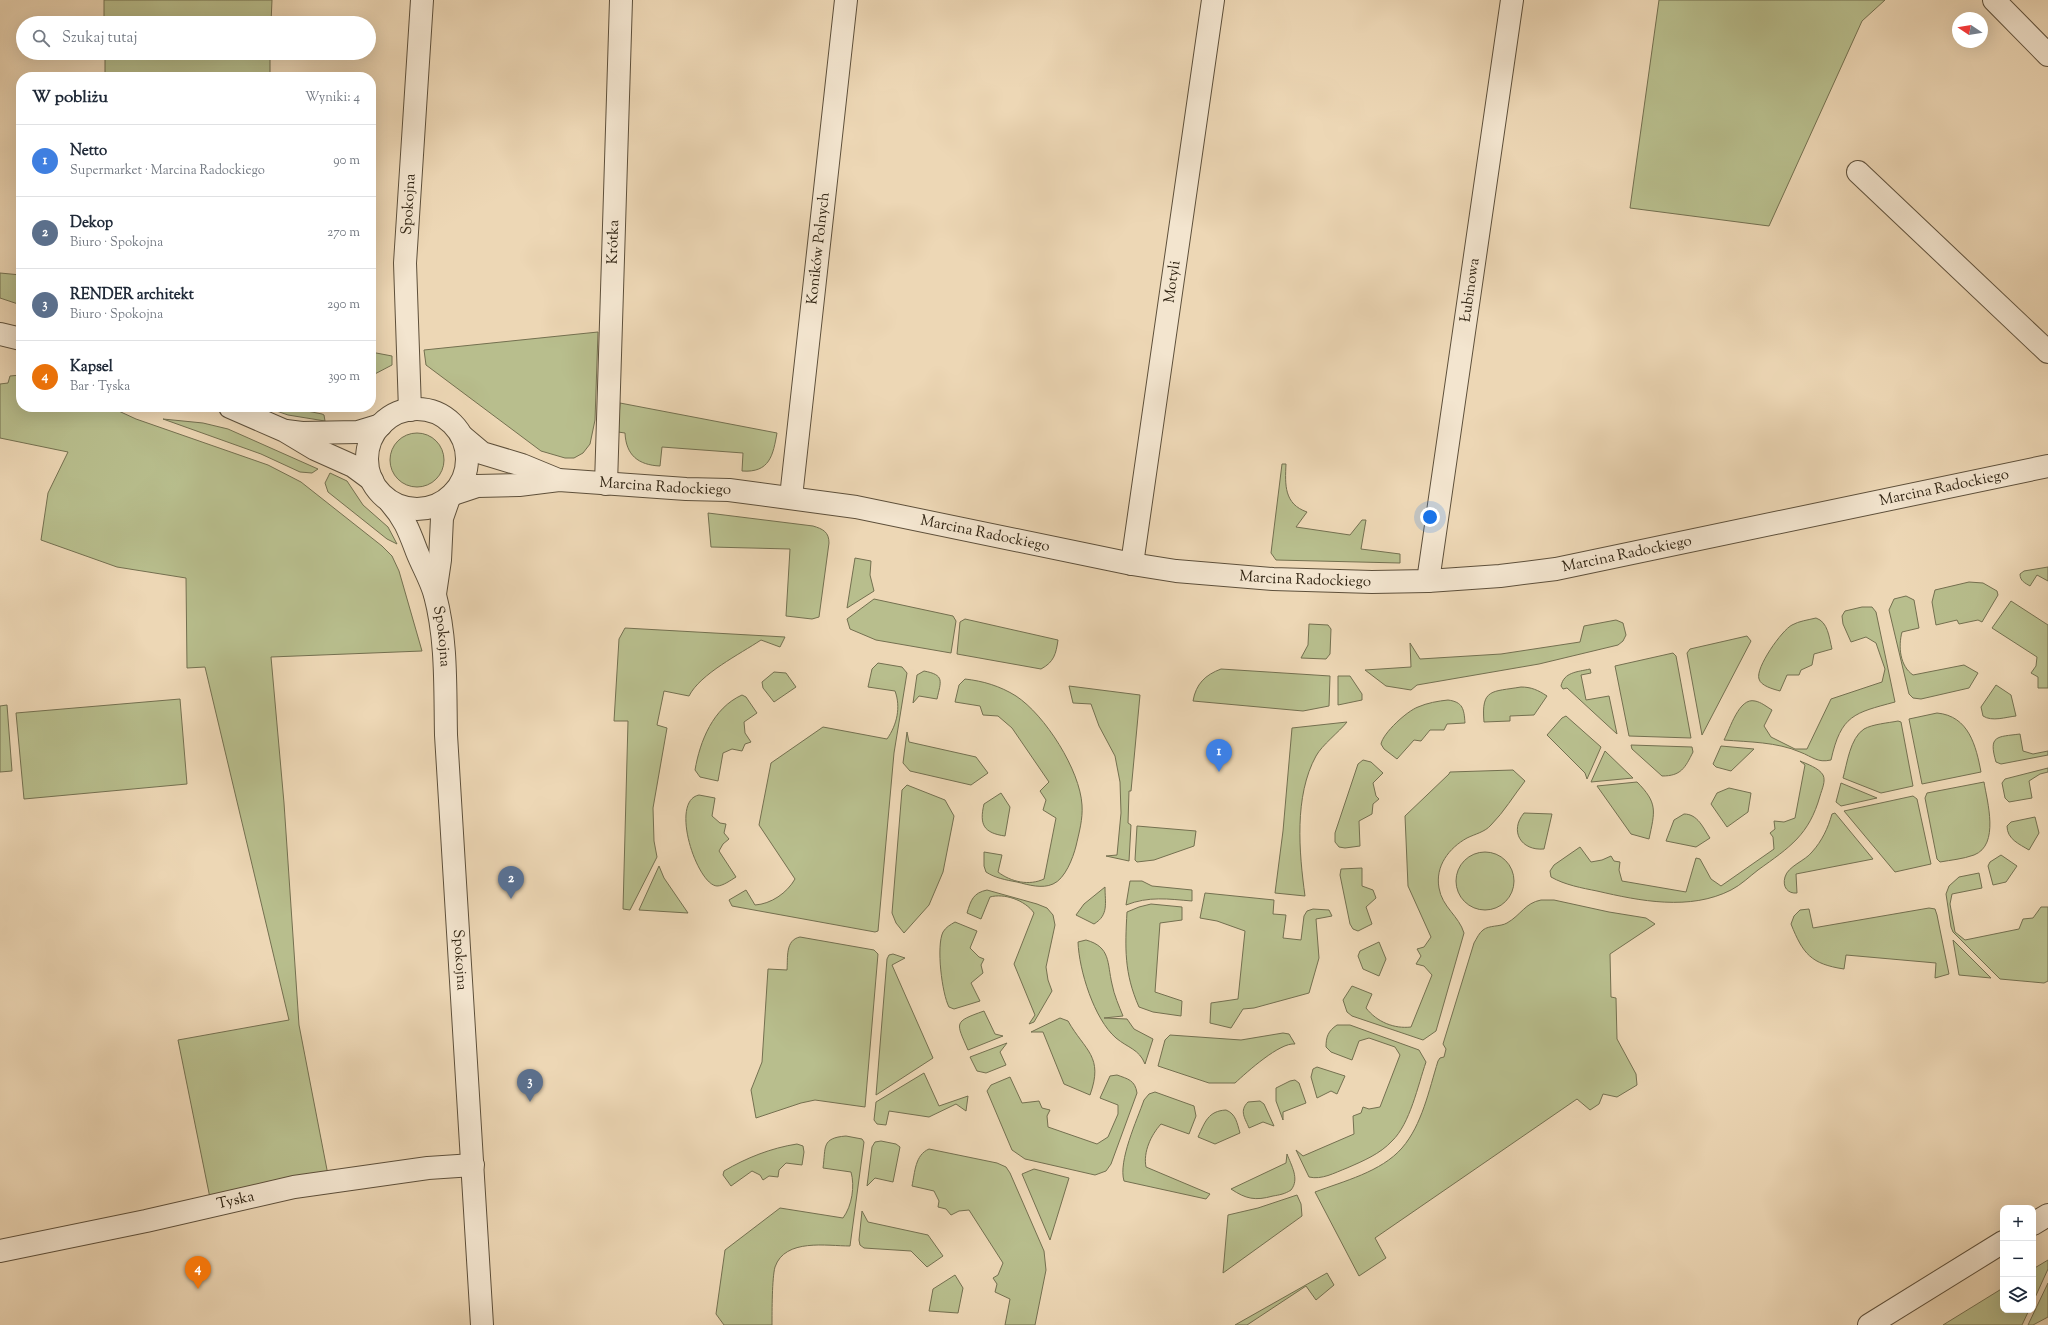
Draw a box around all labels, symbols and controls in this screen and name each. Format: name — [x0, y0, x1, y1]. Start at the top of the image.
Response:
north arrow — [1952, 12, 1988, 48]
search box — [16, 16, 376, 60]
icon: search — [30, 27, 52, 49]
text: Szukaj tutaj — [62, 28, 137, 49]
text: W pobliżu — [32, 86, 108, 110]
text: Wyniki: 4 — [305, 89, 360, 107]
text: Netto — [70, 141, 107, 162]
text: 1 — [43, 152, 47, 170]
text: 90 m — [333, 152, 360, 170]
text: Supermarket · Marcina Radockiego — [70, 162, 265, 180]
street label: Spokojna — [396, 173, 421, 236]
street label: Koników Polnych — [802, 191, 835, 306]
text: Dekop — [70, 213, 113, 234]
street label: Krótka — [602, 219, 625, 265]
text: 2 — [42, 224, 48, 242]
text: 270 m — [327, 224, 360, 242]
text: Biuro · Spokojna — [70, 234, 163, 252]
street label: Łubinowa — [1455, 256, 1485, 324]
street label: Motyli — [1159, 259, 1186, 305]
text: RENDER architekt — [70, 285, 194, 306]
text: 3 — [42, 296, 48, 314]
text: 290 m — [327, 296, 360, 314]
text: Biuro · Spokojna — [70, 306, 163, 324]
text: Kapsel — [70, 357, 113, 378]
text: 4 — [42, 368, 48, 386]
text: 390 m — [328, 368, 360, 386]
text: Bar · Tyska — [70, 378, 130, 396]
street label: Marcina Radockiego — [1877, 464, 2011, 512]
street label: Marcina Radockiego — [599, 472, 731, 501]
your location — [1420, 507, 1440, 527]
street label: Marcina Radockiego — [919, 510, 1052, 557]
street label: Marcina Radockiego — [1560, 530, 1694, 578]
street label: Marcina Radockiego — [1239, 566, 1371, 592]
street label: Spokojna — [427, 604, 455, 668]
pin: 1 — [1206, 739, 1232, 772]
pin: 2 — [498, 866, 524, 899]
street label: Spokojna — [447, 929, 472, 991]
pin: 3 — [517, 1069, 543, 1102]
street label: Tyska — [215, 1186, 256, 1215]
map controls — [2000, 1205, 2036, 1313]
button: + — [2000, 1205, 2036, 1241]
button: − — [2000, 1241, 2036, 1277]
pin: 4 — [185, 1256, 211, 1289]
button: layers — [2000, 1277, 2036, 1313]

